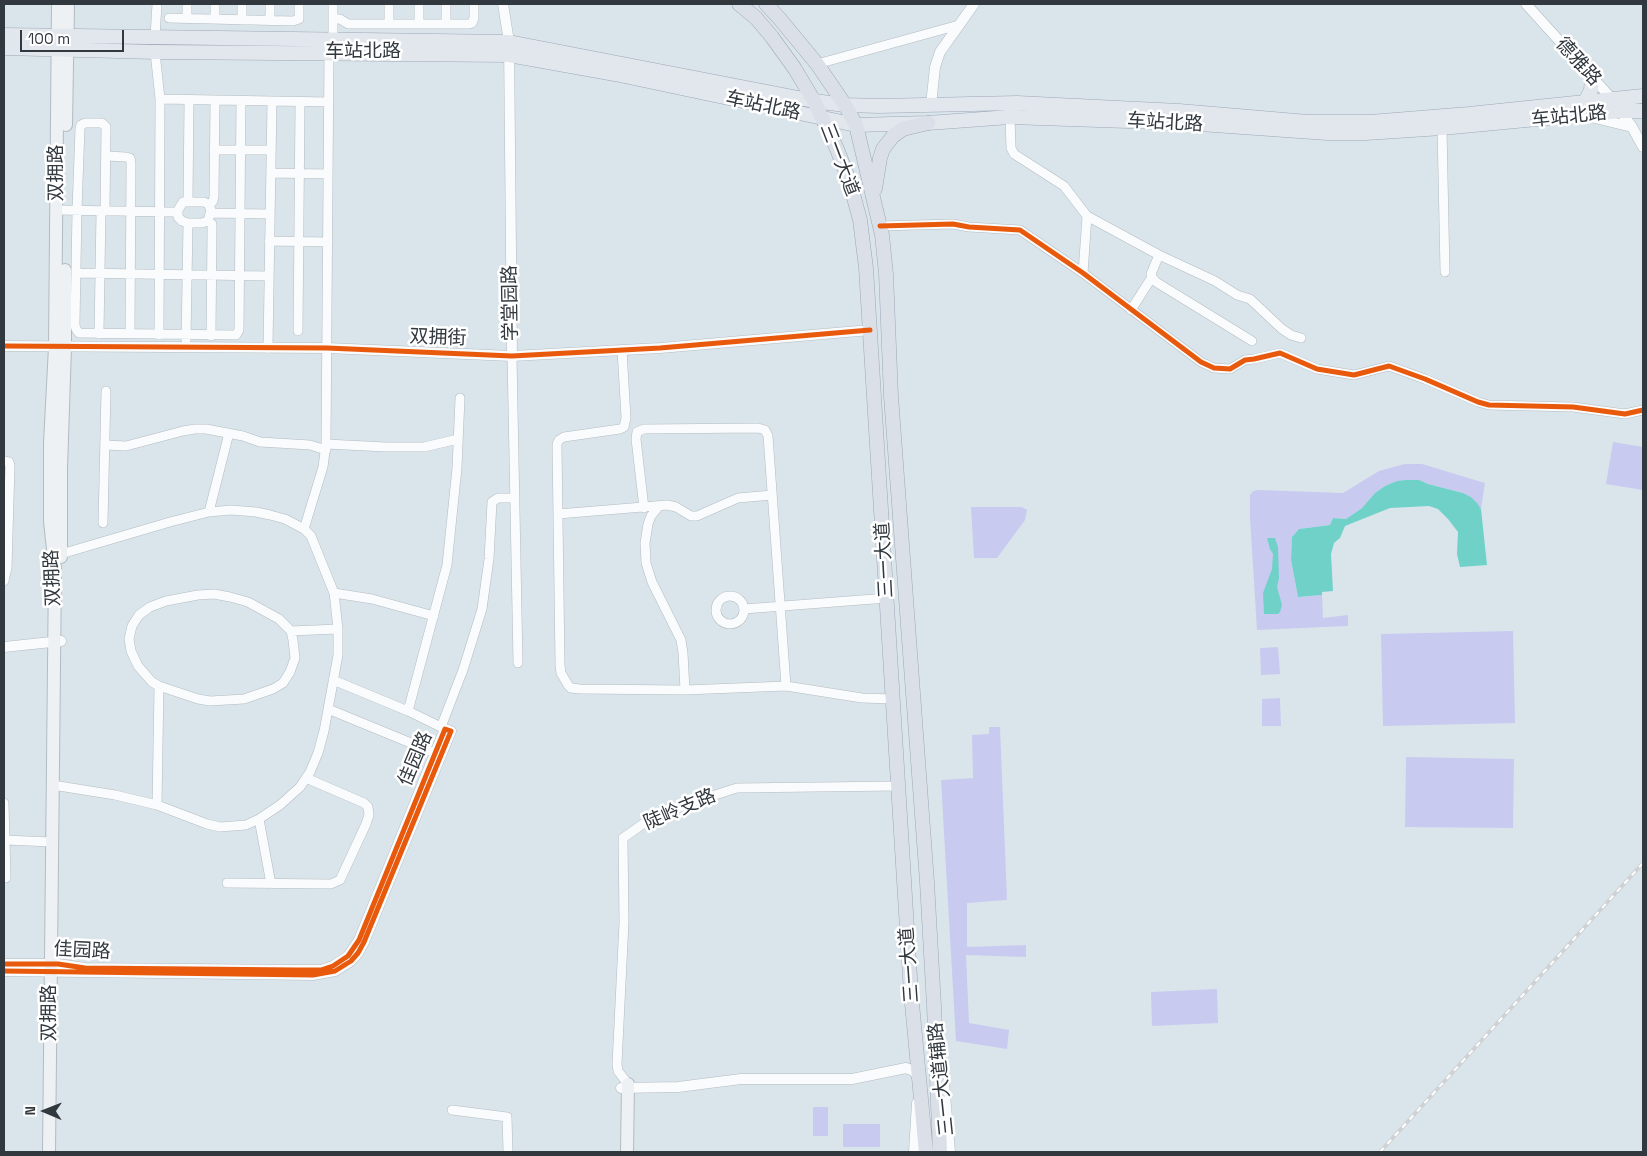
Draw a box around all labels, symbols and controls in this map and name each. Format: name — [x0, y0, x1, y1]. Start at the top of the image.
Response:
scale bar — [22, 20, 126, 52]
text: 100 m — [28, 29, 70, 48]
street label: 德雅路 — [1550, 33, 1606, 91]
street label: 车站北路 — [325, 41, 401, 63]
street label: 车站北路 — [723, 87, 803, 125]
street label: 车站北路 — [1530, 102, 1608, 132]
street label: 车站北路 — [1126, 110, 1204, 136]
street label: 三一大道 — [815, 120, 863, 200]
street label: 双拥路 — [46, 145, 68, 201]
street label: 学堂园路 — [499, 265, 523, 341]
street label: 双拥街 — [409, 326, 467, 350]
street label: 三一大道 — [872, 521, 898, 599]
street label: 双拥路 — [41, 549, 65, 607]
street label: 佳园路 — [394, 728, 438, 790]
street label: 陡岭支路 — [641, 785, 719, 835]
street label: 三一大道 — [896, 926, 924, 1004]
street label: 佳园路 — [53, 938, 111, 964]
street label: 双拥路 — [39, 985, 61, 1041]
street label: 三一大道辅路 — [925, 1021, 959, 1137]
north arrow — [20, 1086, 70, 1136]
text: N — [21, 1106, 39, 1116]

